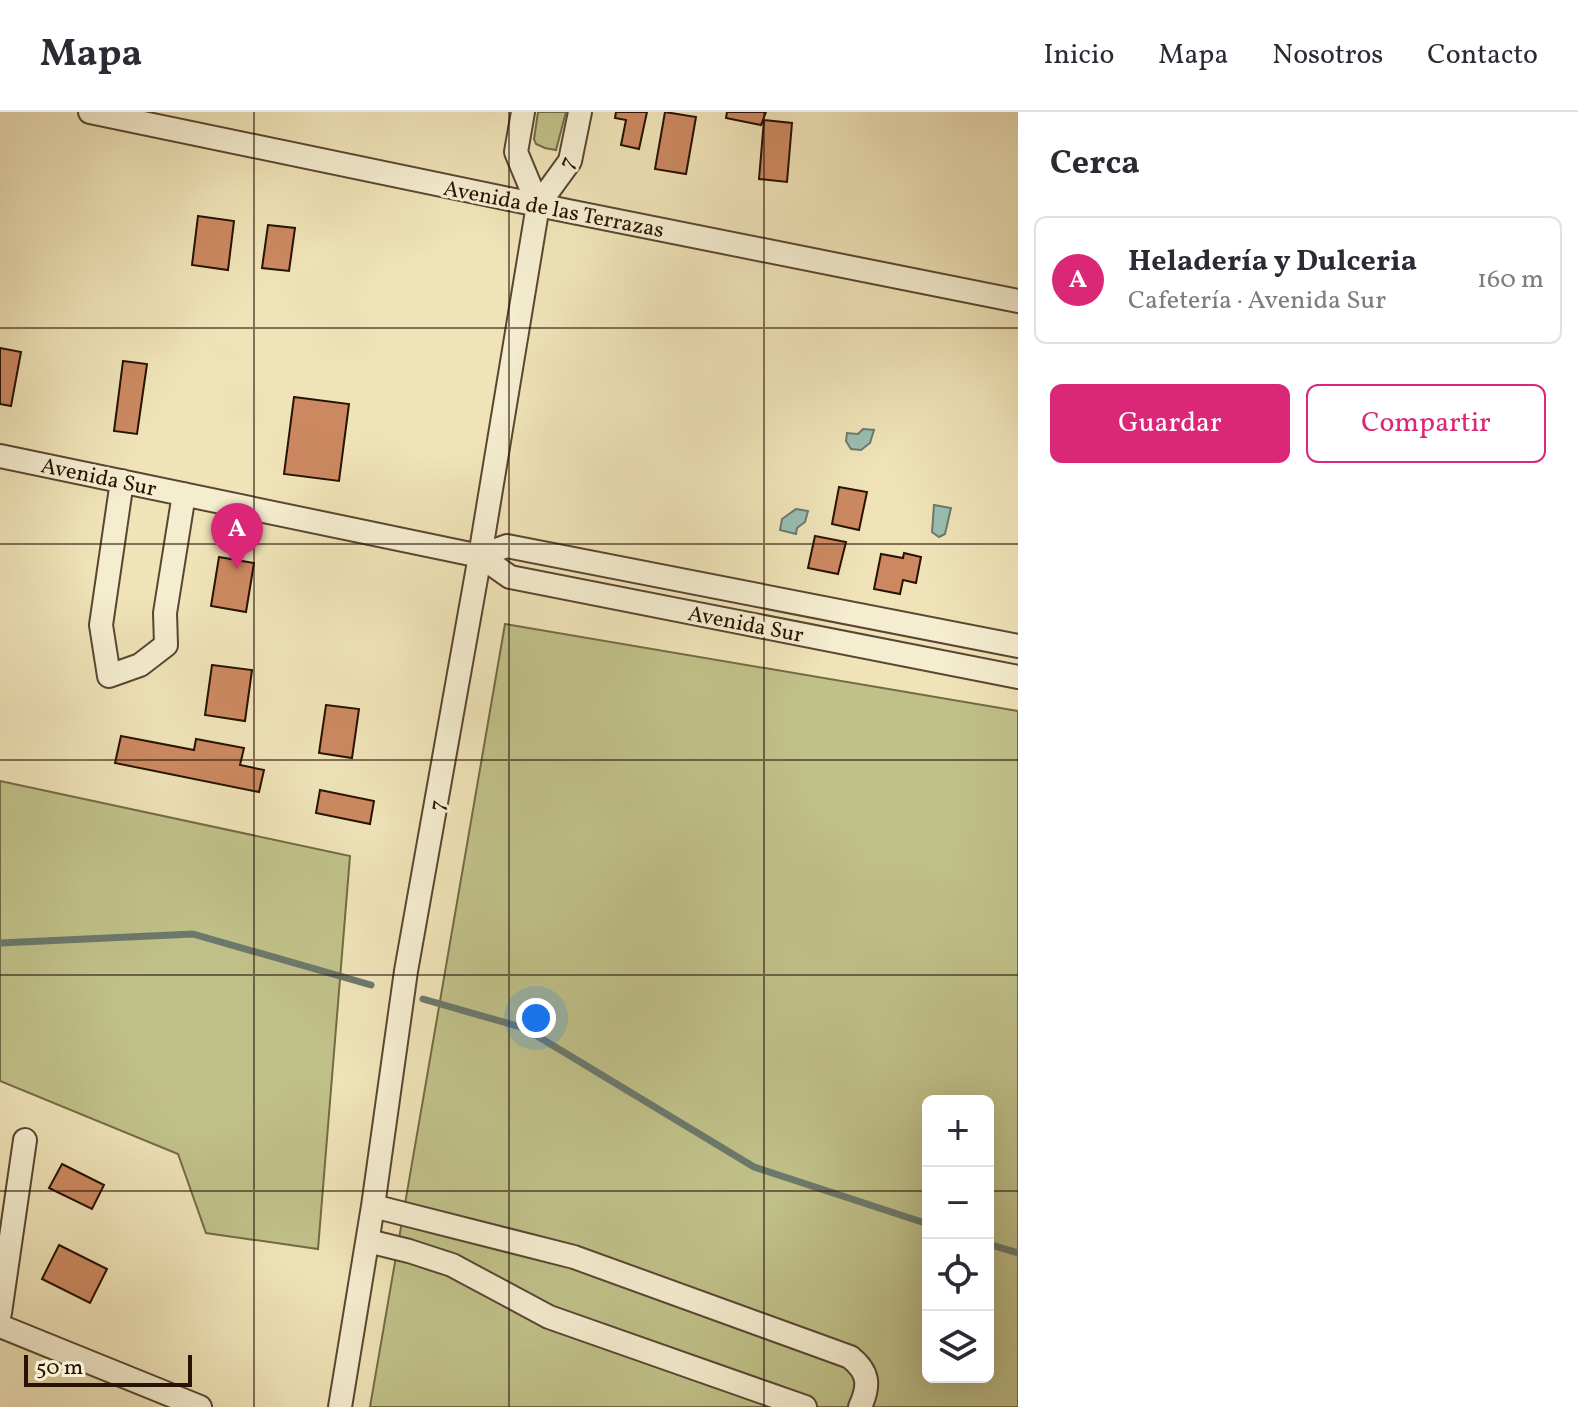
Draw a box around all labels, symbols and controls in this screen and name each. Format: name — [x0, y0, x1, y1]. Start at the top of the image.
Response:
text: Mapa — [40, 29, 142, 82]
text: Inicio — [1043, 36, 1114, 75]
text: Mapa — [1158, 36, 1228, 75]
text: Nosotros — [1272, 36, 1383, 75]
text: Contacto — [1427, 36, 1538, 75]
text: Cerca — [1050, 141, 1140, 188]
street label: 7 — [552, 152, 585, 174]
street label: Avenida de las Terrazas — [441, 174, 666, 247]
text: Heladería y Dulceria — [1128, 241, 1417, 283]
text: A — [1069, 262, 1087, 298]
text: 160 m — [1477, 262, 1544, 298]
text: Cafetería · Avenida Sur — [1128, 283, 1386, 319]
button: Guardar — [1050, 384, 1290, 463]
button: Compartir — [1306, 384, 1546, 463]
street label: Avenida Sur — [38, 451, 159, 506]
pin: A — [211, 503, 263, 569]
street label: Avenida Sur — [685, 599, 806, 652]
street label: 7 — [422, 797, 455, 813]
your location — [516, 998, 556, 1038]
map controls — [922, 1095, 994, 1383]
button: + — [922, 1095, 994, 1167]
button: − — [922, 1167, 994, 1239]
button: locate — [922, 1239, 994, 1311]
button: layers — [922, 1311, 994, 1383]
scale bar — [24, 1351, 192, 1387]
text: 50 m — [36, 1353, 83, 1384]

